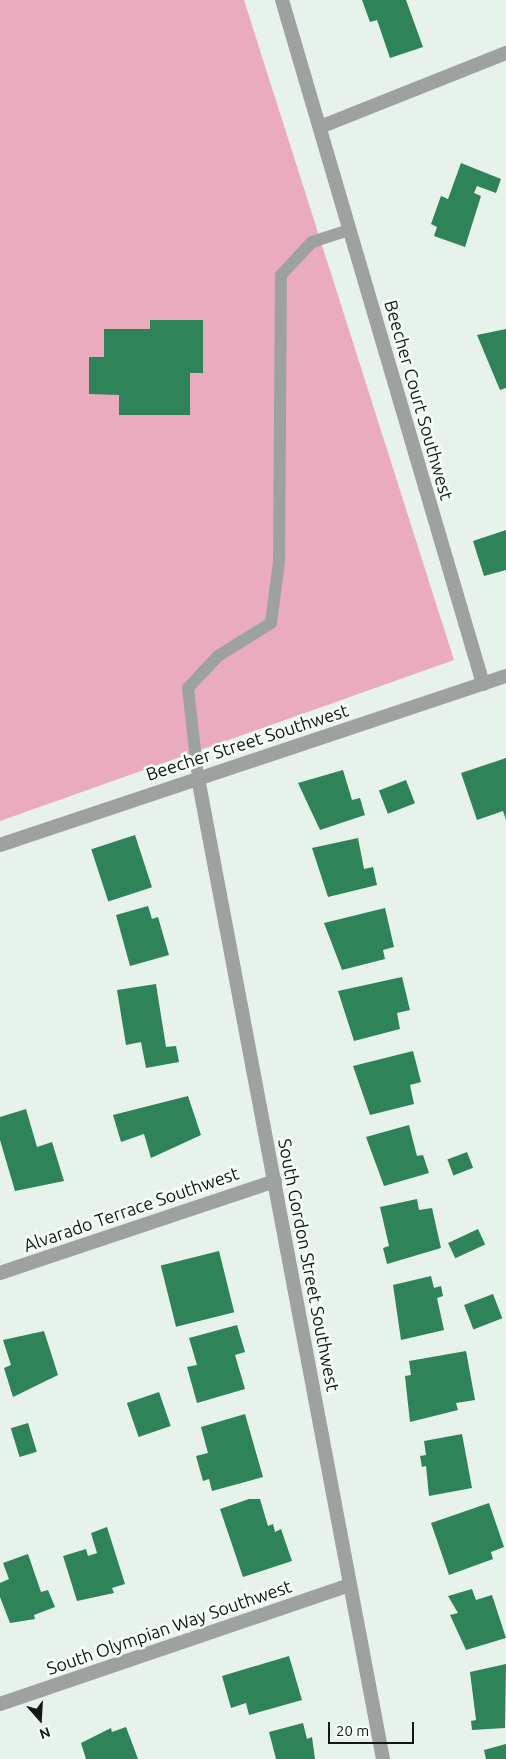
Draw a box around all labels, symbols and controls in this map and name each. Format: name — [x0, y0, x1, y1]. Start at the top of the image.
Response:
street label: Beecher Court Southwest — [380, 298, 458, 502]
street label: Beecher Street Southwest — [143, 699, 351, 785]
street label: South Gordon Street Southwest — [274, 1137, 344, 1393]
street label: Alvarado Terrace Southwest — [20, 1162, 242, 1256]
street label: South Olympian Way Southwest — [44, 1575, 294, 1679]
north arrow — [15, 1694, 65, 1744]
scale bar — [331, 1712, 417, 1744]
text: 20 m — [336, 1722, 369, 1739]
text: N — [37, 1724, 52, 1742]

